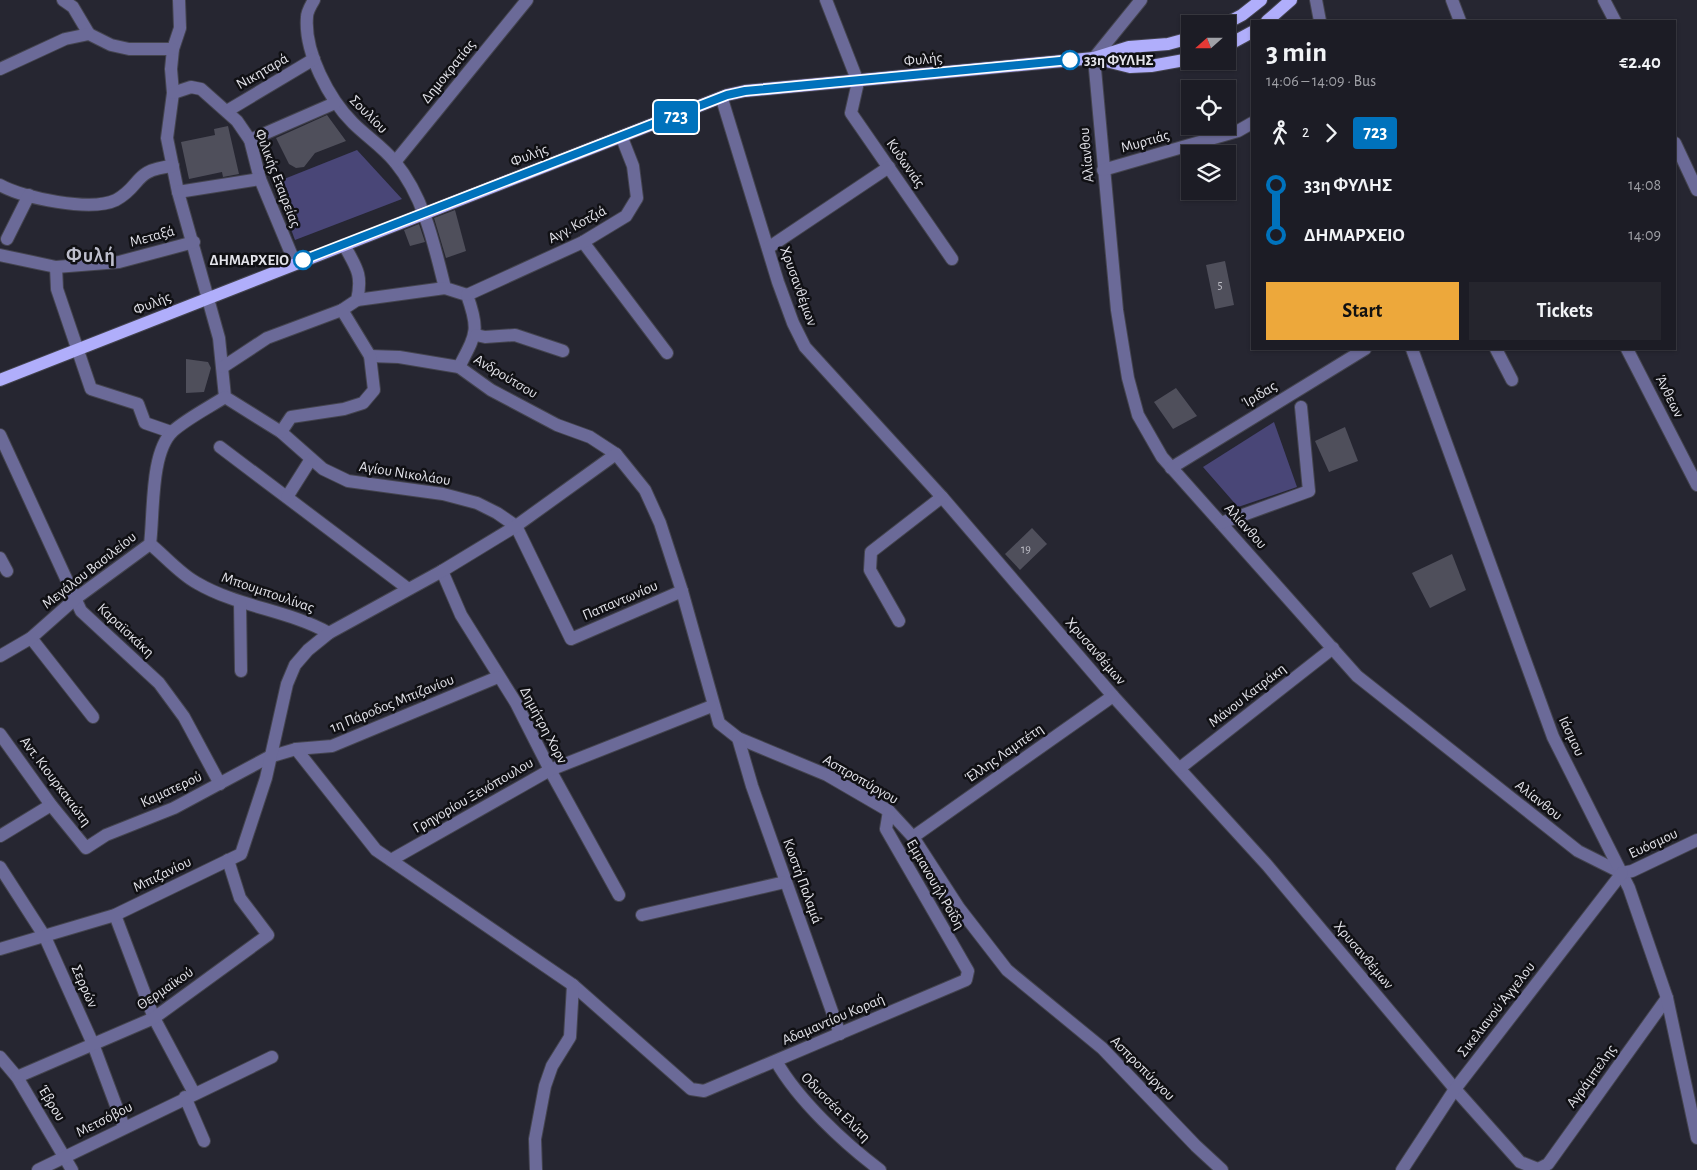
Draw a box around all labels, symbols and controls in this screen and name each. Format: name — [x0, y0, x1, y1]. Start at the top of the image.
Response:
north arrow — [1181, 15, 1236, 70]
map controls — [1181, 15, 1236, 200]
street label: Δημοκρατίας — [418, 37, 478, 106]
text: 3 min — [1266, 39, 1327, 67]
street label: Φυλής — [903, 50, 943, 69]
marker: 33η ΦΥΛΗΣ — [1060, 50, 1080, 70]
street label: Νικηταρά — [234, 51, 291, 92]
place label: 33η ΦΥΛΗΣ — [1084, 53, 1154, 68]
text: €2.40 — [1619, 53, 1661, 72]
text: 14:06 – 14:09 · Bus — [1266, 73, 1376, 89]
button: locate — [1181, 80, 1236, 135]
street label: Σουλίου — [347, 92, 391, 136]
line badge: 723 — [647, 101, 705, 133]
text: 723 — [664, 108, 688, 126]
icon: walk — [1266, 119, 1294, 147]
icon: forward — [1317, 119, 1345, 147]
text: 2 — [1302, 124, 1309, 140]
text: 723 — [1363, 124, 1387, 142]
street label: Φιλικής Εταιρείας — [252, 127, 303, 230]
street label: Αλίανθου — [1077, 127, 1096, 183]
street label: Μυρτιάς — [1119, 127, 1171, 156]
street label: Κυδωνιάς — [883, 136, 928, 191]
street label: Φυλής — [508, 141, 550, 169]
button: layers — [1181, 145, 1236, 200]
text: 33η ΦΥΛΗΣ — [1304, 176, 1392, 195]
text: 14:08 — [1628, 177, 1661, 193]
street label: Αγγ. Κοτζιά — [546, 203, 609, 246]
street label: Μεταξά — [128, 223, 176, 250]
text: ΔΗΜΑΡΧΕΙΟ — [1304, 226, 1405, 245]
text: 14:09 — [1628, 227, 1661, 243]
street label: Χρυσανθέμων — [777, 244, 820, 328]
district label: Φυλή — [66, 246, 116, 266]
marker: ΔΗΜΑΡΧΕΙΟ — [293, 250, 313, 270]
place label: ΔΗΜΑΡΧΕΙΟ — [209, 253, 289, 268]
house number: 5 — [1217, 279, 1223, 291]
button: Start — [1266, 282, 1459, 340]
button: Tickets — [1469, 282, 1661, 340]
street label: Φυλής — [131, 289, 173, 318]
street label: Ανδρούτσου — [471, 352, 540, 401]
street label: Άνθεων — [1653, 373, 1687, 420]
street label: Ίριδας — [1239, 378, 1279, 411]
street label: Αγίου Νικολάου — [358, 459, 452, 488]
street label: Αλίανθου — [1222, 501, 1270, 552]
street label: Μεγάλου Βασιλείου — [39, 529, 139, 612]
house number: 19 — [1021, 543, 1031, 555]
street label: Μπουμπουλίνας — [220, 570, 316, 615]
street label: Παπαντωνίου — [580, 578, 660, 623]
street label: Καραϊσκάκη — [94, 601, 157, 660]
street label: Χρυσανθέμων — [1063, 615, 1129, 688]
street label: Μάνου Κατράκη — [1206, 661, 1289, 730]
street label: 1η Πάροδος Μπιζανίου — [328, 672, 456, 735]
street label: Δημήτρη Χορν — [517, 684, 570, 766]
street label: Ιάσμου — [1556, 714, 1587, 758]
street label: Έλλης Λαμπέτη — [962, 721, 1046, 786]
street label: Αντ. Κιουρκακιώτη — [17, 734, 94, 829]
street label: Ασπροπύργου — [821, 752, 901, 807]
street label: Γρηγορίου Ξενόπουλου — [411, 755, 536, 836]
street label: Καματερού — [138, 769, 204, 810]
street label: Αλίανθου — [1512, 778, 1565, 823]
street label: Ευόσμου — [1627, 826, 1680, 861]
street label: Κωστή Παλαμά — [780, 837, 825, 926]
street label: Εμμανουήλ Ροΐδη — [904, 837, 967, 932]
street label: Μπιζανίου — [131, 854, 194, 895]
street label: Χρυσανθέμων — [1331, 919, 1396, 992]
street label: Σικελιανού Άγγελου — [1455, 959, 1538, 1059]
street label: Σερρών — [68, 962, 101, 1010]
street label: Θερμαϊκού — [134, 964, 196, 1013]
street label: Αδαμαντίου Κοραή — [780, 991, 887, 1048]
street label: Ασπροπύργου — [1108, 1033, 1178, 1103]
street label: Αγράμπελης — [1564, 1042, 1619, 1111]
street label: Οδυσσέα Ελύτη — [798, 1070, 873, 1145]
street label: Έβρου — [35, 1083, 68, 1124]
street label: Μετσόβου — [74, 1099, 135, 1140]

